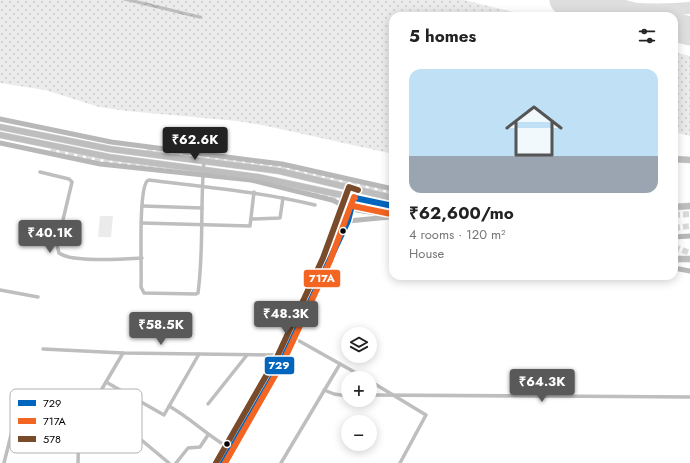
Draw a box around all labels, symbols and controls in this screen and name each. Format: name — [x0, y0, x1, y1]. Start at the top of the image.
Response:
text: 5 homes — [409, 24, 476, 48]
icon: filters — [636, 25, 658, 47]
icon: home — [498, 95, 570, 167]
pin: ₹62.6K — [162, 127, 228, 161]
text: ₹62.6K — [172, 130, 218, 149]
text: ₹62,600/mo — [409, 201, 514, 225]
pin: ₹40.1K — [17, 220, 83, 254]
text: ₹40.1K — [27, 223, 73, 242]
text: 4 rooms · 120 m² — [409, 225, 506, 244]
unlabelled marker — [338, 226, 348, 236]
text: House — [409, 244, 444, 263]
line badge: 717A — [303, 269, 341, 288]
text: 717A — [309, 270, 336, 286]
pin: ₹48.3K — [253, 301, 319, 335]
text: ₹48.3K — [263, 304, 309, 323]
pin: ₹58.5K — [128, 312, 194, 346]
text: ₹58.5K — [138, 315, 184, 334]
map controls — [341, 327, 377, 451]
button: layers — [341, 327, 377, 363]
line badge: 729 — [264, 356, 295, 375]
text: 729 — [268, 357, 290, 373]
pin: ₹64.3K — [509, 369, 575, 403]
button: + — [341, 371, 377, 407]
text: ₹64.3K — [519, 372, 565, 391]
legend — [10, 389, 142, 453]
text: 729 — [43, 395, 61, 411]
text: 717A — [43, 413, 66, 429]
button: − — [341, 415, 377, 451]
text: 578 — [43, 431, 61, 447]
unlabelled marker — [222, 439, 232, 449]

